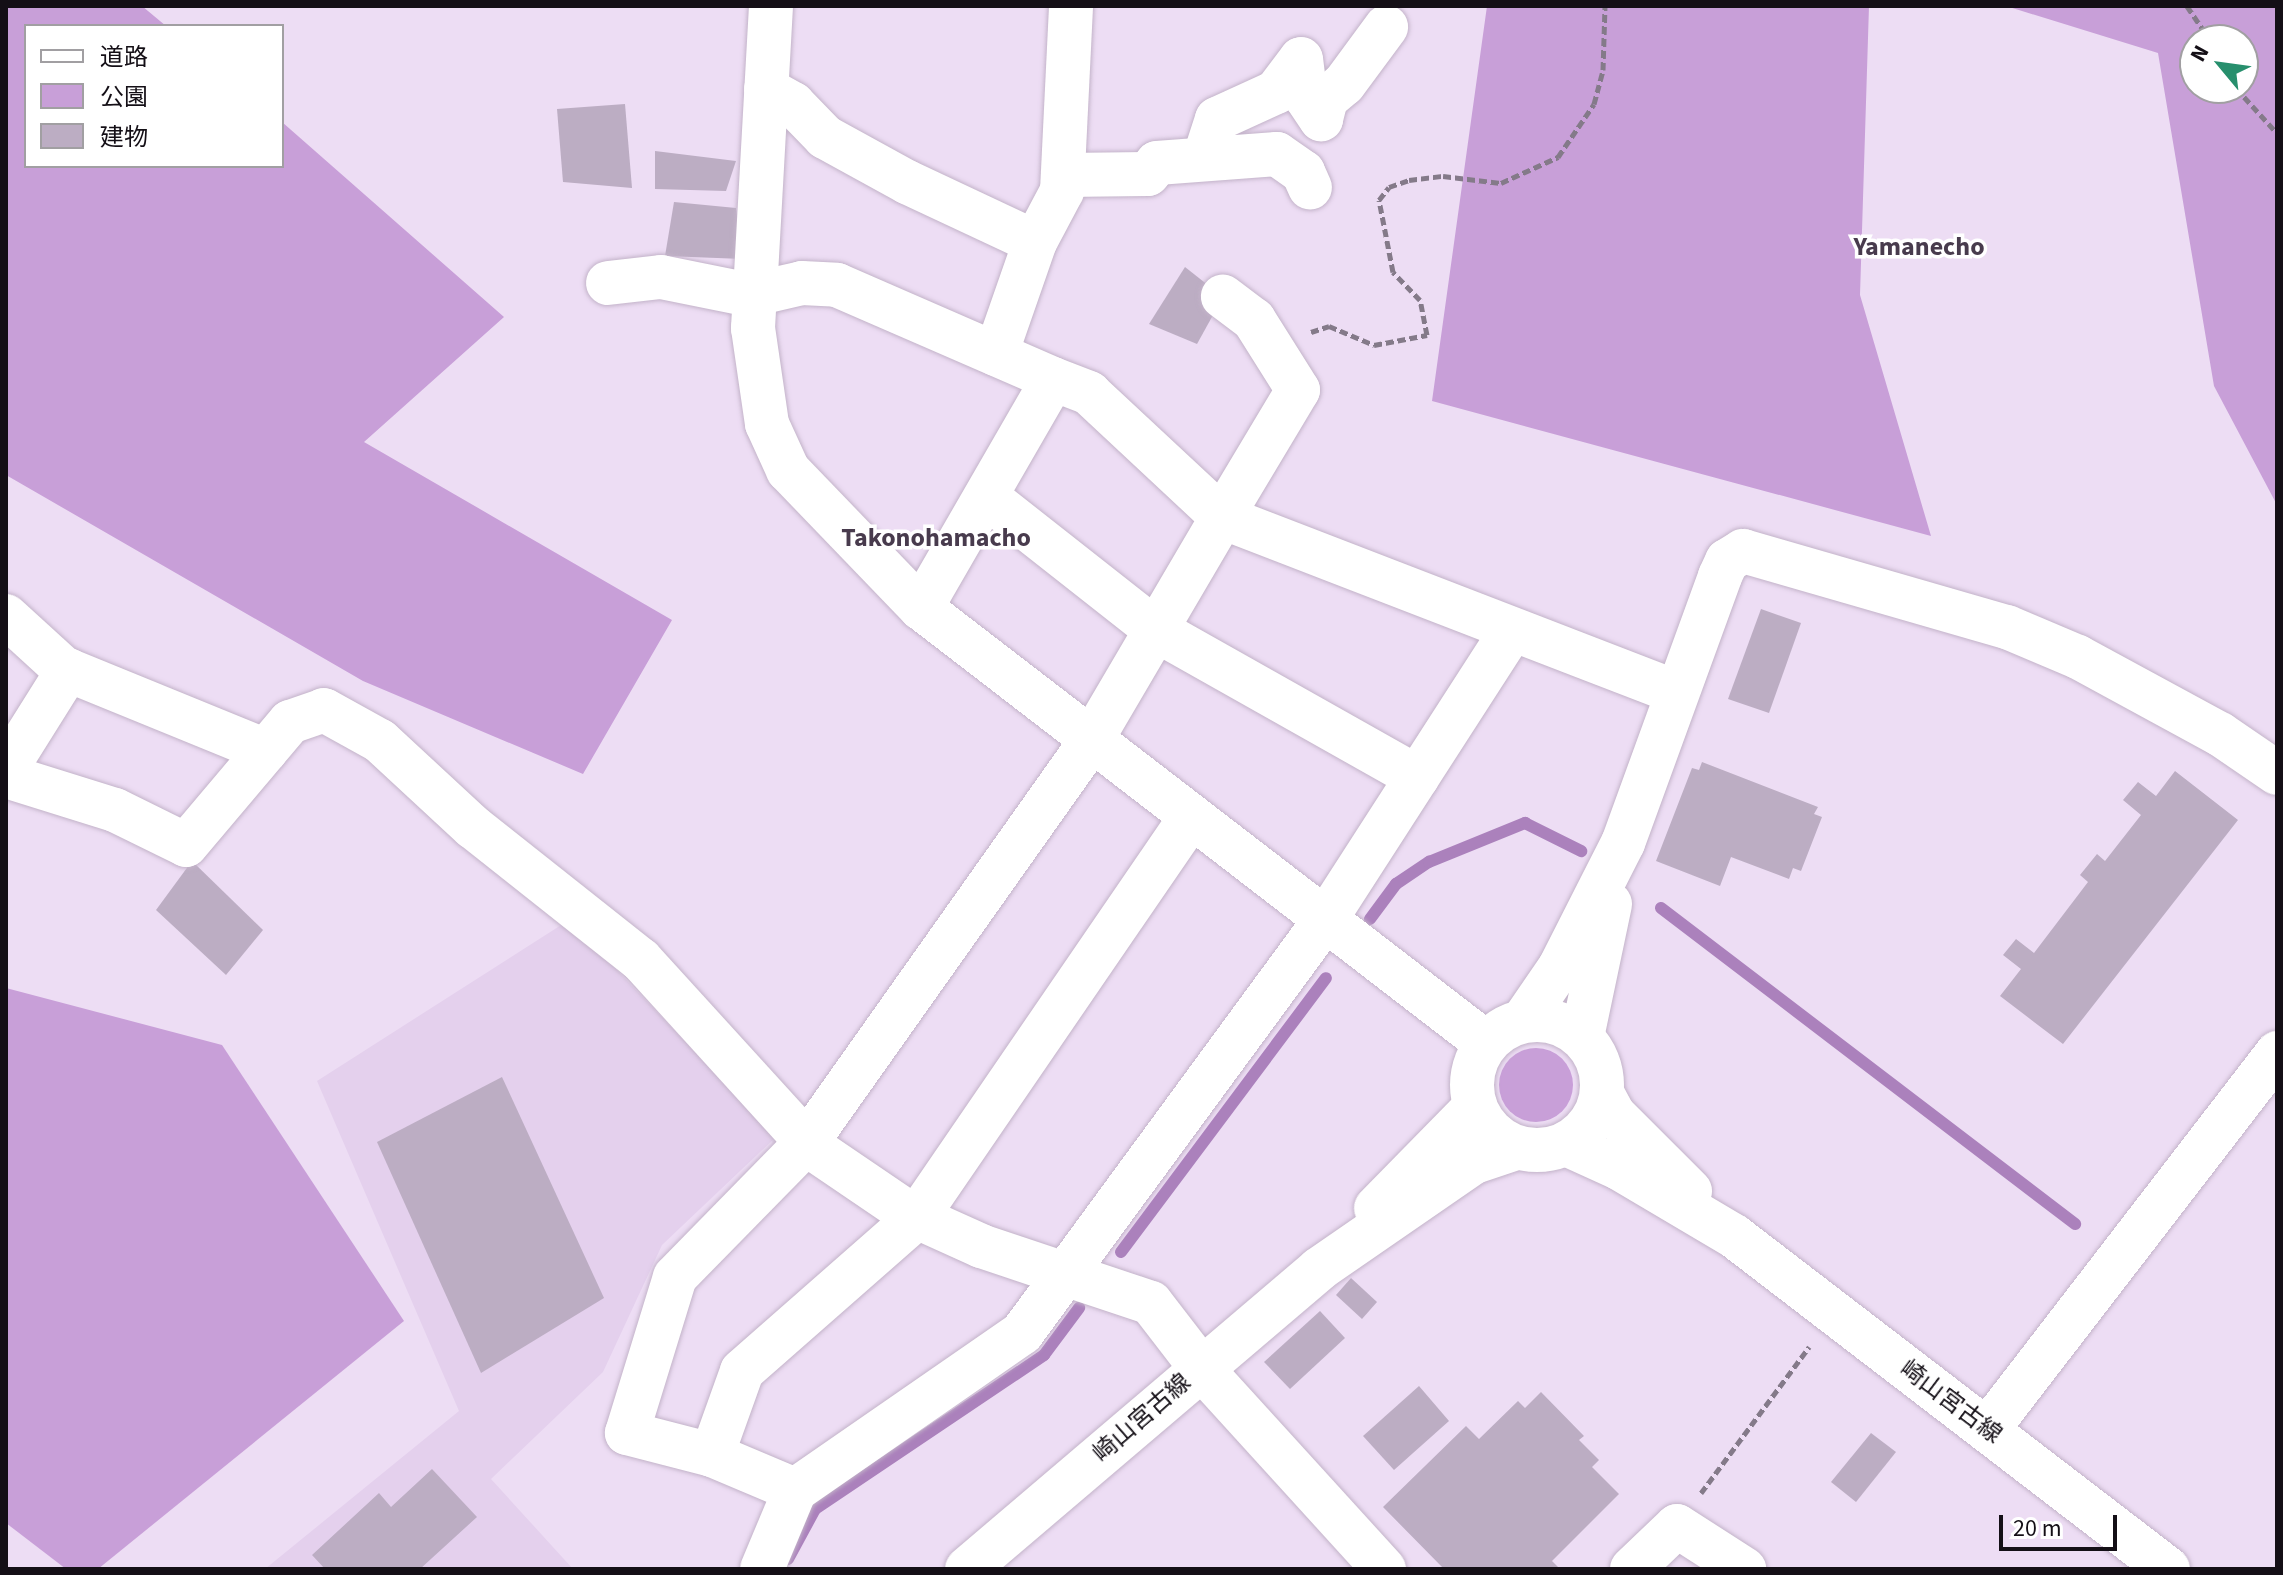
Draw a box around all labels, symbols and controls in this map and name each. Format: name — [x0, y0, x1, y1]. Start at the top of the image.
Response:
legend — [24, 24, 284, 168]
north arrow — [2179, 24, 2259, 104]
text: N — [2182, 39, 2217, 68]
text: 道路 — [100, 40, 148, 75]
text: 公園 — [100, 80, 148, 115]
text: 建物 — [100, 120, 148, 155]
district label: Yamanecho — [1853, 231, 1985, 263]
district label: Takonohamacho — [841, 522, 1031, 554]
street label: 崎山宮古線 — [1894, 1354, 2008, 1450]
street label: 崎山宮古線 — [1087, 1368, 1197, 1468]
scale bar — [2003, 1499, 2121, 1549]
text: 20 m — [2013, 1511, 2062, 1546]

